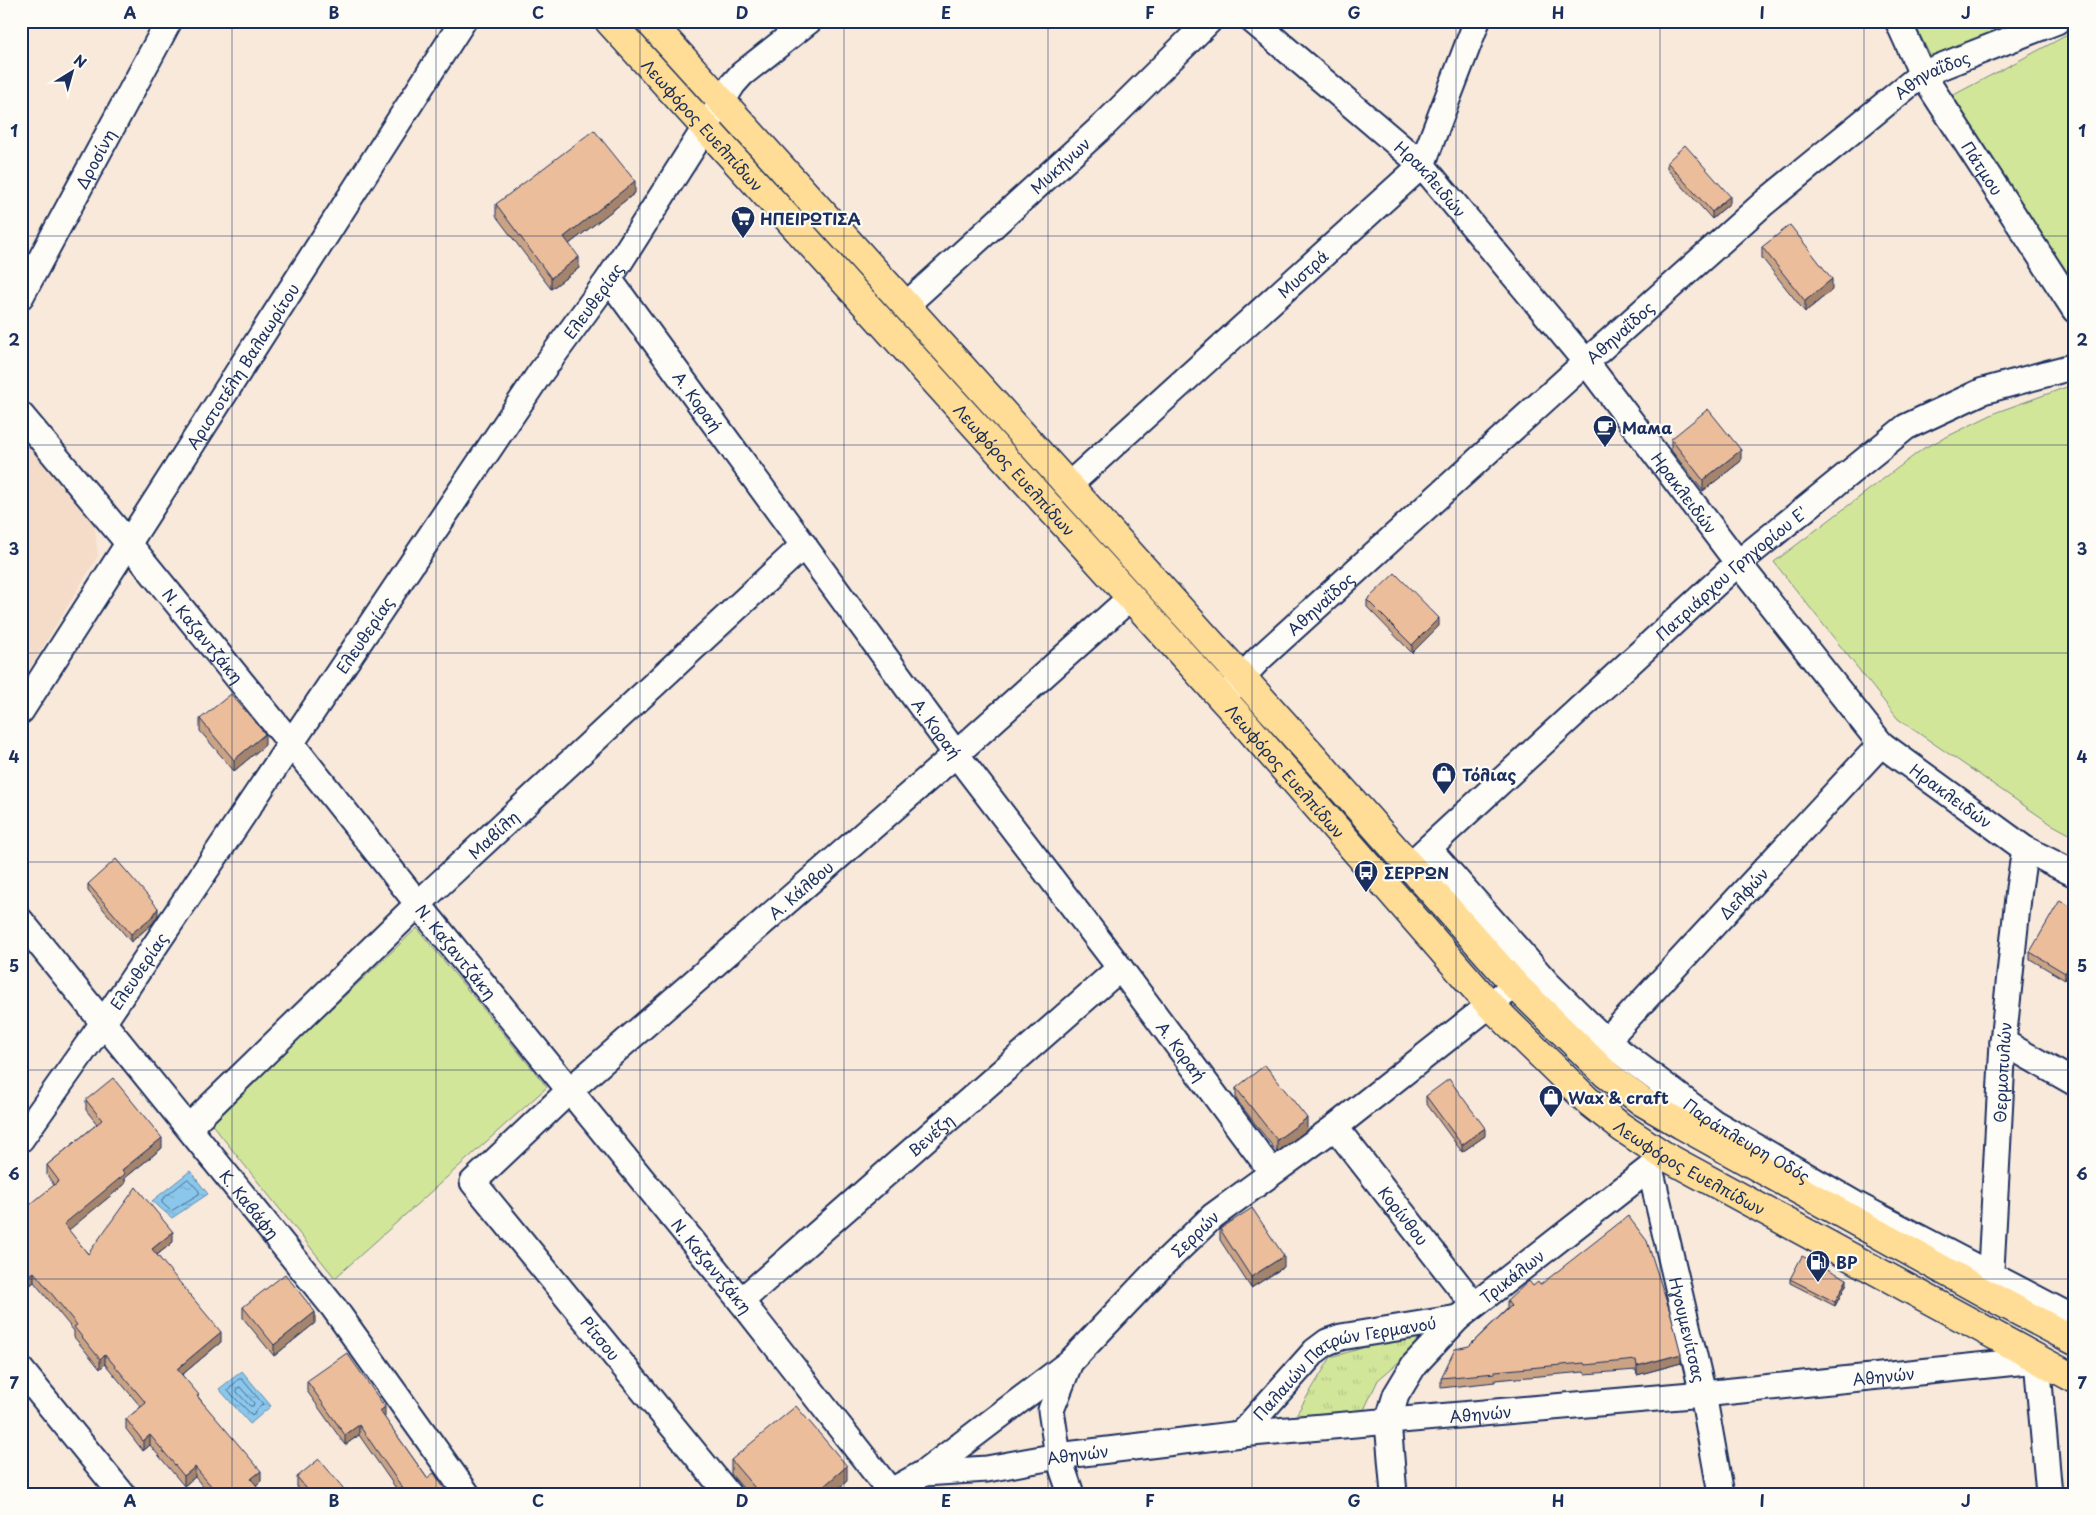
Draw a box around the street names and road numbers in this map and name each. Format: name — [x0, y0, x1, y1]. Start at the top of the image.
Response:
street label: Αθηναΐδος — [1888, 45, 1973, 104]
street label: Λεωφόρος Ευελπίδων — [637, 53, 769, 196]
street label: Δροσίνη — [69, 124, 121, 193]
street label: Μυκήνων — [1024, 131, 1095, 199]
street label: Ηρακλειδών — [1390, 135, 1472, 222]
street label: Πάτμου — [1956, 136, 2009, 200]
street label: Μυστρά — [1272, 244, 1334, 303]
street label: Ελευθερίας — [557, 258, 628, 343]
street label: Αριστοτέλη Βαλαωρίτου — [180, 278, 304, 453]
street label: Αθηναΐδος — [1580, 295, 1659, 369]
street label: Α. Κοραή — [668, 366, 728, 436]
street label: Λεωφόρος Ευελπίδων — [949, 398, 1081, 541]
street label: Ηρακλειδών — [1646, 447, 1723, 538]
street label: Πατριάρχου Γρηγορίου Ε' — [1650, 500, 1812, 646]
street label: Αθηναΐδος — [1281, 566, 1359, 640]
street label: Ν. Καζαντζάκη — [157, 583, 249, 688]
street label: Ελευθερίας — [329, 591, 399, 678]
street label: Α. Κοραή — [907, 693, 967, 763]
street label: Λεωφόρος Ευελπίδων — [1220, 698, 1351, 843]
street label: Ηρακλειδών — [1905, 757, 1997, 833]
street label: Μαβίλη — [462, 805, 524, 864]
street label: A. Κάλβου — [763, 854, 838, 925]
street label: Δελφών — [1713, 861, 1774, 924]
street label: Ν. Καζαντζάκη — [410, 899, 503, 1004]
street label: Ελευθερίας — [103, 927, 173, 1014]
street label: Α. Κοραή — [1151, 1016, 1212, 1086]
street label: Θερμοπυλών — [1987, 1021, 2017, 1123]
street label: Παράπλευρη Οδός — [1679, 1092, 1815, 1188]
street label: Βενέζη — [902, 1108, 959, 1162]
street label: Λεωφόρος Ευελπίδων — [1609, 1114, 1770, 1221]
street label: Κ. Καβάφη — [214, 1164, 285, 1244]
street label: Κορίνθου — [1373, 1181, 1435, 1250]
street label: Σερρών — [1165, 1204, 1224, 1262]
street label: Ν. Καζαντζάκη — [666, 1213, 758, 1318]
street label: Τρικάλων — [1474, 1243, 1549, 1309]
street label: Ηγουμενίτσας — [1664, 1274, 1712, 1385]
street label: Παλαιών Πατρών Γερμανού — [1247, 1310, 1438, 1425]
street label: Ρίτσου — [576, 1311, 626, 1365]
street label: Αθηνών — [1851, 1361, 1916, 1391]
street label: Αθηνών — [1448, 1399, 1513, 1428]
street label: Αθηνών — [1045, 1438, 1110, 1470]

